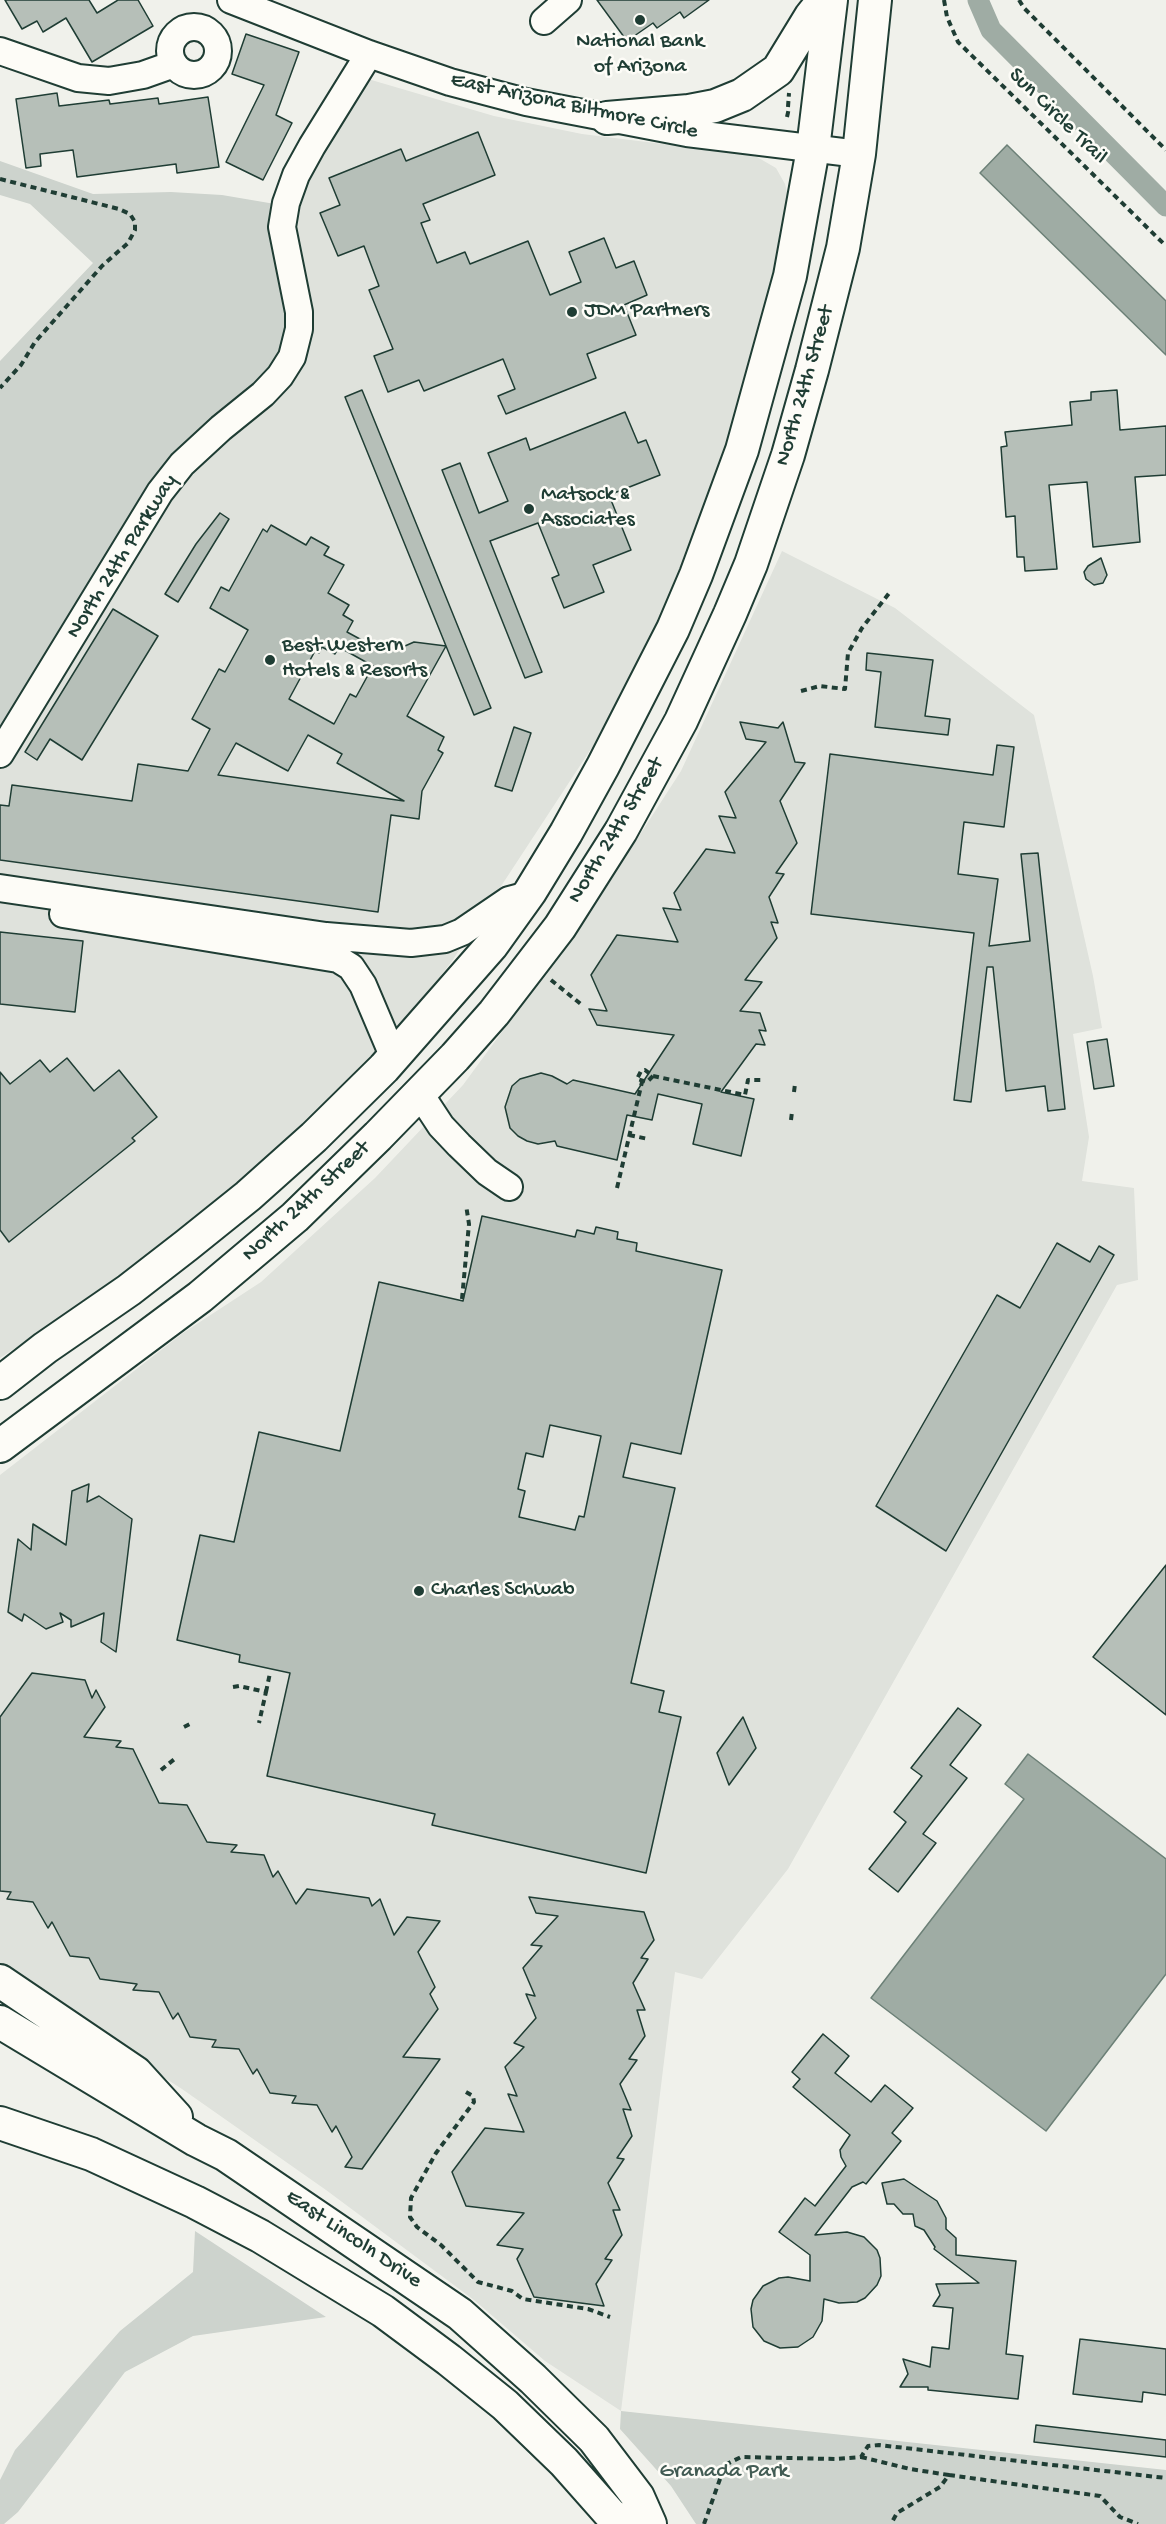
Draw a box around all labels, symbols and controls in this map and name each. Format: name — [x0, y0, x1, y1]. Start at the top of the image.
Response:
marker: National Bank of Arizona — [633, 13, 647, 27]
place label: National Bank of Arizona — [576, 30, 704, 82]
street label: Sun Circle Trail — [1002, 63, 1112, 171]
street label: East Arizona Biltmore Circle — [448, 68, 700, 146]
place label: JDM Partners — [584, 299, 709, 325]
street label: North 24th Street — [771, 303, 841, 469]
marker: JDM Partners — [565, 305, 579, 319]
street label: North 24th Parkway — [62, 470, 184, 644]
place label: Matsock & Associates — [541, 483, 634, 534]
marker: Matsock & Associates — [522, 502, 536, 516]
place label: Best Western Hotels & Resorts — [282, 634, 427, 686]
marker: Best Western Hotels & Resorts — [263, 653, 277, 667]
street label: North 24th Street — [563, 753, 671, 909]
street label: North 24th Street — [237, 1136, 377, 1268]
place label: Charles Schwab — [431, 1578, 575, 1604]
marker: Charles Schwab — [412, 1584, 426, 1598]
street label: East Lincoln Drive — [280, 2185, 426, 2295]
park label: Granada Park — [660, 2460, 788, 2486]

